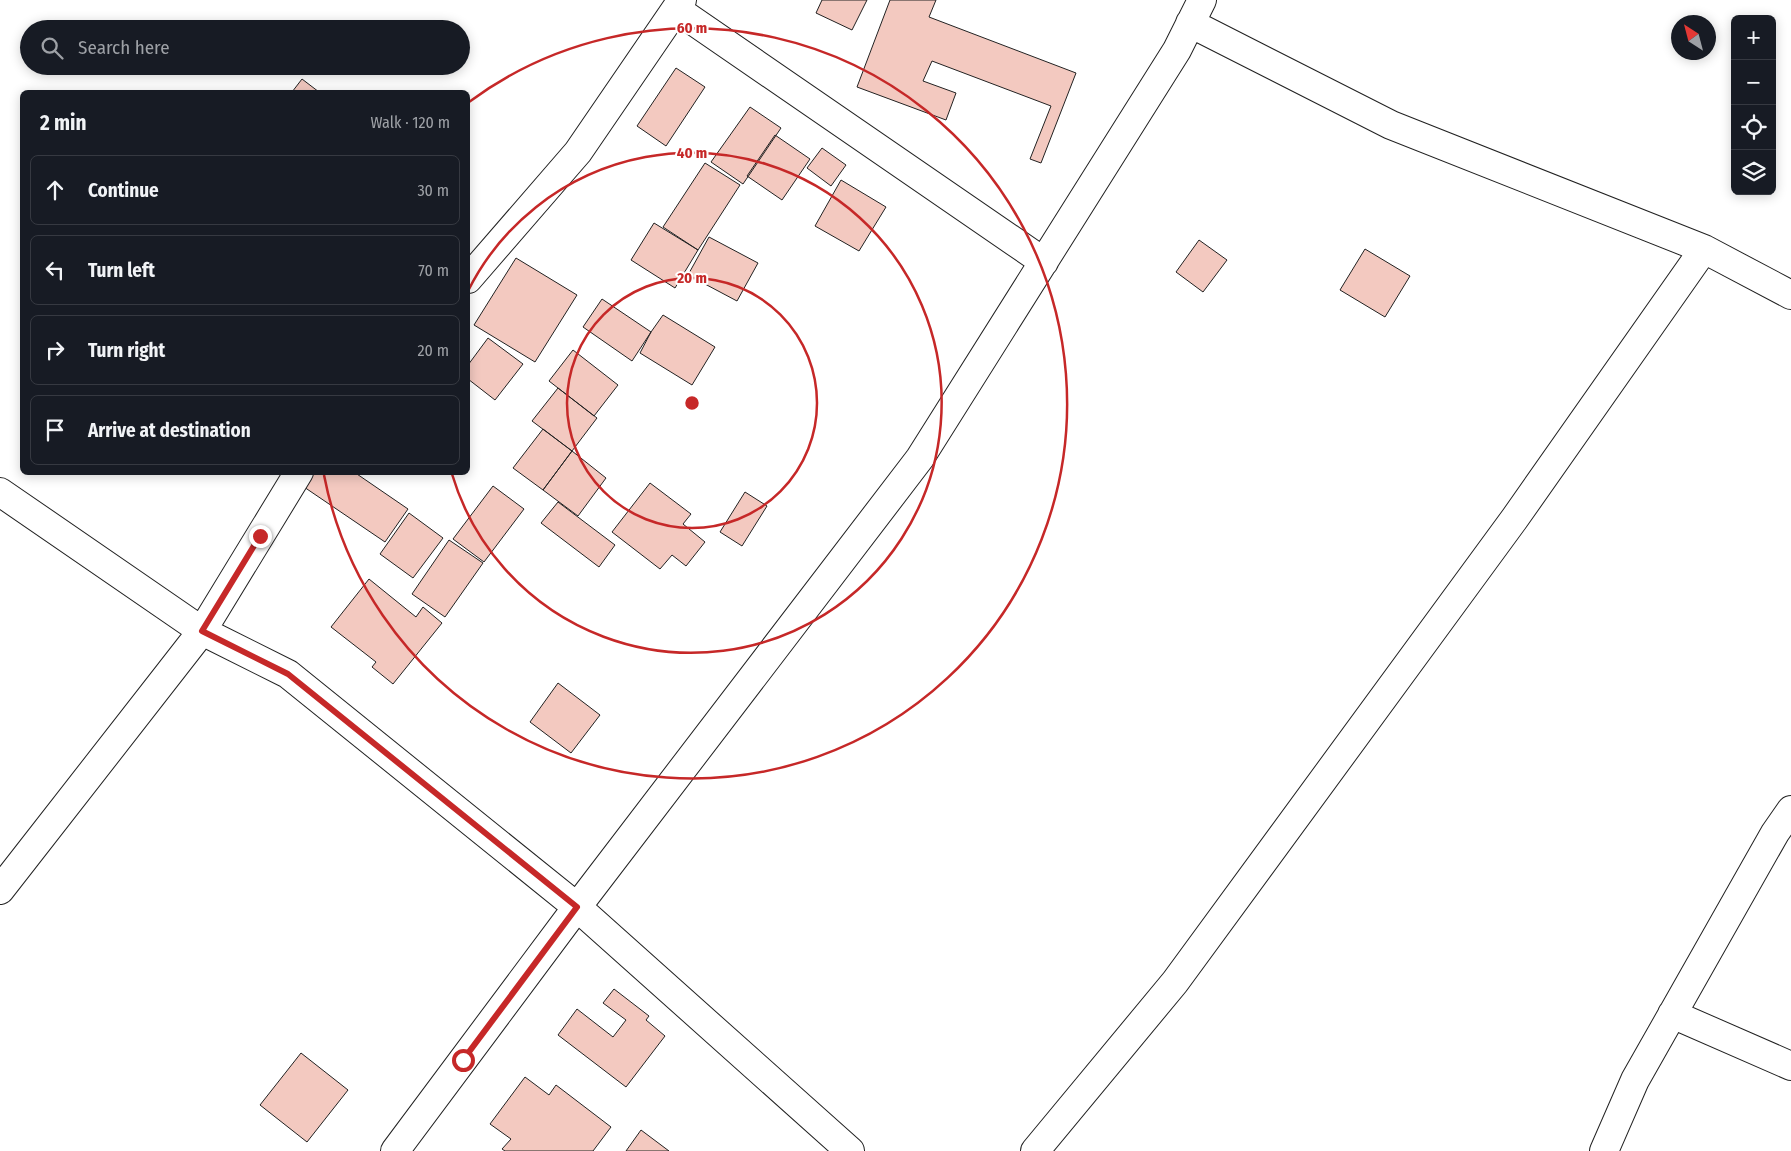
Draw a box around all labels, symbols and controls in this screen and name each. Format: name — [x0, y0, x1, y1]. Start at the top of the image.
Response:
north arrow — [1671, 15, 1716, 60]
map controls — [1731, 15, 1776, 195]
button: + — [1731, 15, 1776, 60]
text: 60 m — [677, 19, 707, 37]
search box — [20, 20, 470, 75]
icon: search — [38, 34, 66, 62]
text: Search here — [78, 36, 170, 59]
button: − — [1731, 60, 1776, 105]
button: locate — [1731, 105, 1776, 150]
text: 2 min — [40, 110, 87, 136]
text: Walk · 120 m — [371, 113, 450, 132]
text: 40 m — [677, 144, 707, 162]
button: layers — [1731, 150, 1776, 195]
icon: ahead — [41, 176, 69, 204]
text: Continue — [88, 179, 159, 202]
text: 30 m — [417, 181, 449, 200]
icon: left — [41, 256, 69, 284]
text: Turn left — [88, 259, 155, 282]
text: 70 m — [418, 261, 449, 280]
text: 20 m — [676, 269, 707, 287]
icon: right — [41, 336, 69, 364]
text: Turn right — [88, 339, 165, 362]
text: 20 m — [418, 341, 449, 360]
centre of rings — [683, 394, 701, 412]
icon: arrive — [41, 416, 69, 444]
text: Arrive at destination — [88, 419, 251, 442]
route end — [249, 525, 272, 548]
route start — [452, 1049, 475, 1072]

